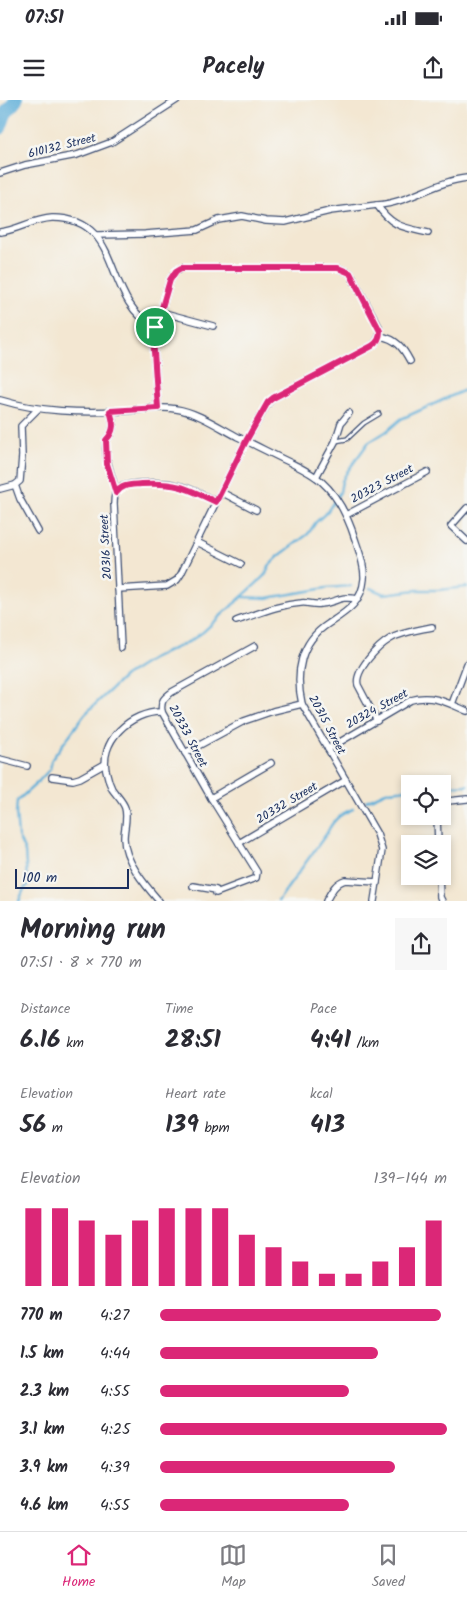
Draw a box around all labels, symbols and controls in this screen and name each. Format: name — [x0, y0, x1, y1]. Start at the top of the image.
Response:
text: 07:51 — [25, 3, 64, 33]
text: Pacely — [202, 50, 265, 85]
icon: menu — [20, 54, 48, 82]
icon: share — [419, 54, 447, 82]
street label: 610132 Street — [26, 128, 98, 164]
pin — [134, 306, 176, 348]
icon: arrive — [141, 313, 169, 341]
street label: 20323 Street — [347, 459, 417, 509]
street label: 20316 Street — [95, 513, 117, 580]
street label: 20324 Street — [342, 684, 412, 734]
street label: 20315 Street — [303, 692, 351, 759]
street label: 20333 Street — [163, 701, 213, 771]
map controls — [401, 775, 451, 885]
button: locate — [401, 775, 451, 825]
street label: 20332 Street — [253, 777, 322, 829]
button: layers — [401, 835, 451, 885]
scale bar — [15, 866, 129, 889]
text: 100 m — [22, 867, 57, 889]
text: Morning run — [20, 908, 166, 953]
button: share — [395, 918, 447, 970]
text: 07:51 · 8 × 770 m — [20, 950, 142, 975]
text: Distance — [20, 998, 70, 1020]
text: Time — [165, 998, 193, 1020]
text: Pace — [310, 998, 337, 1020]
text: 6.16 — [20, 1020, 61, 1060]
text: 28:51 — [165, 1020, 221, 1060]
text: 4:41 — [310, 1020, 351, 1060]
text: km — [61, 1032, 84, 1054]
text: /km — [351, 1032, 379, 1054]
text: Elevation — [20, 1083, 73, 1105]
text: Heart rate — [165, 1083, 226, 1105]
text: kcal — [310, 1083, 333, 1105]
text: 56 — [20, 1105, 46, 1145]
text: 139 — [165, 1105, 199, 1145]
text: 413 — [310, 1105, 345, 1145]
text: m — [46, 1117, 63, 1139]
text: bpm — [199, 1117, 230, 1139]
text: Elevation — [20, 1166, 81, 1191]
text: 139–144 m — [373, 1166, 447, 1191]
text: 770 m — [20, 1303, 63, 1328]
text: 4:27 — [100, 1303, 129, 1328]
text: 1.5 km — [20, 1341, 64, 1366]
text: 4:44 — [100, 1341, 130, 1366]
text: 2.3 km — [20, 1379, 69, 1404]
text: 4:55 — [100, 1379, 130, 1404]
text: 3.1 km — [20, 1417, 65, 1442]
text: 4:25 — [100, 1417, 131, 1442]
text: 3.9 km — [20, 1455, 68, 1480]
text: 4:39 — [100, 1455, 130, 1480]
text: 4.6 km — [20, 1493, 68, 1518]
text: 4:55 — [100, 1493, 130, 1518]
tab: Home — [62, 1541, 95, 1593]
tab: Map — [219, 1541, 247, 1593]
tab: Saved — [372, 1541, 405, 1593]

